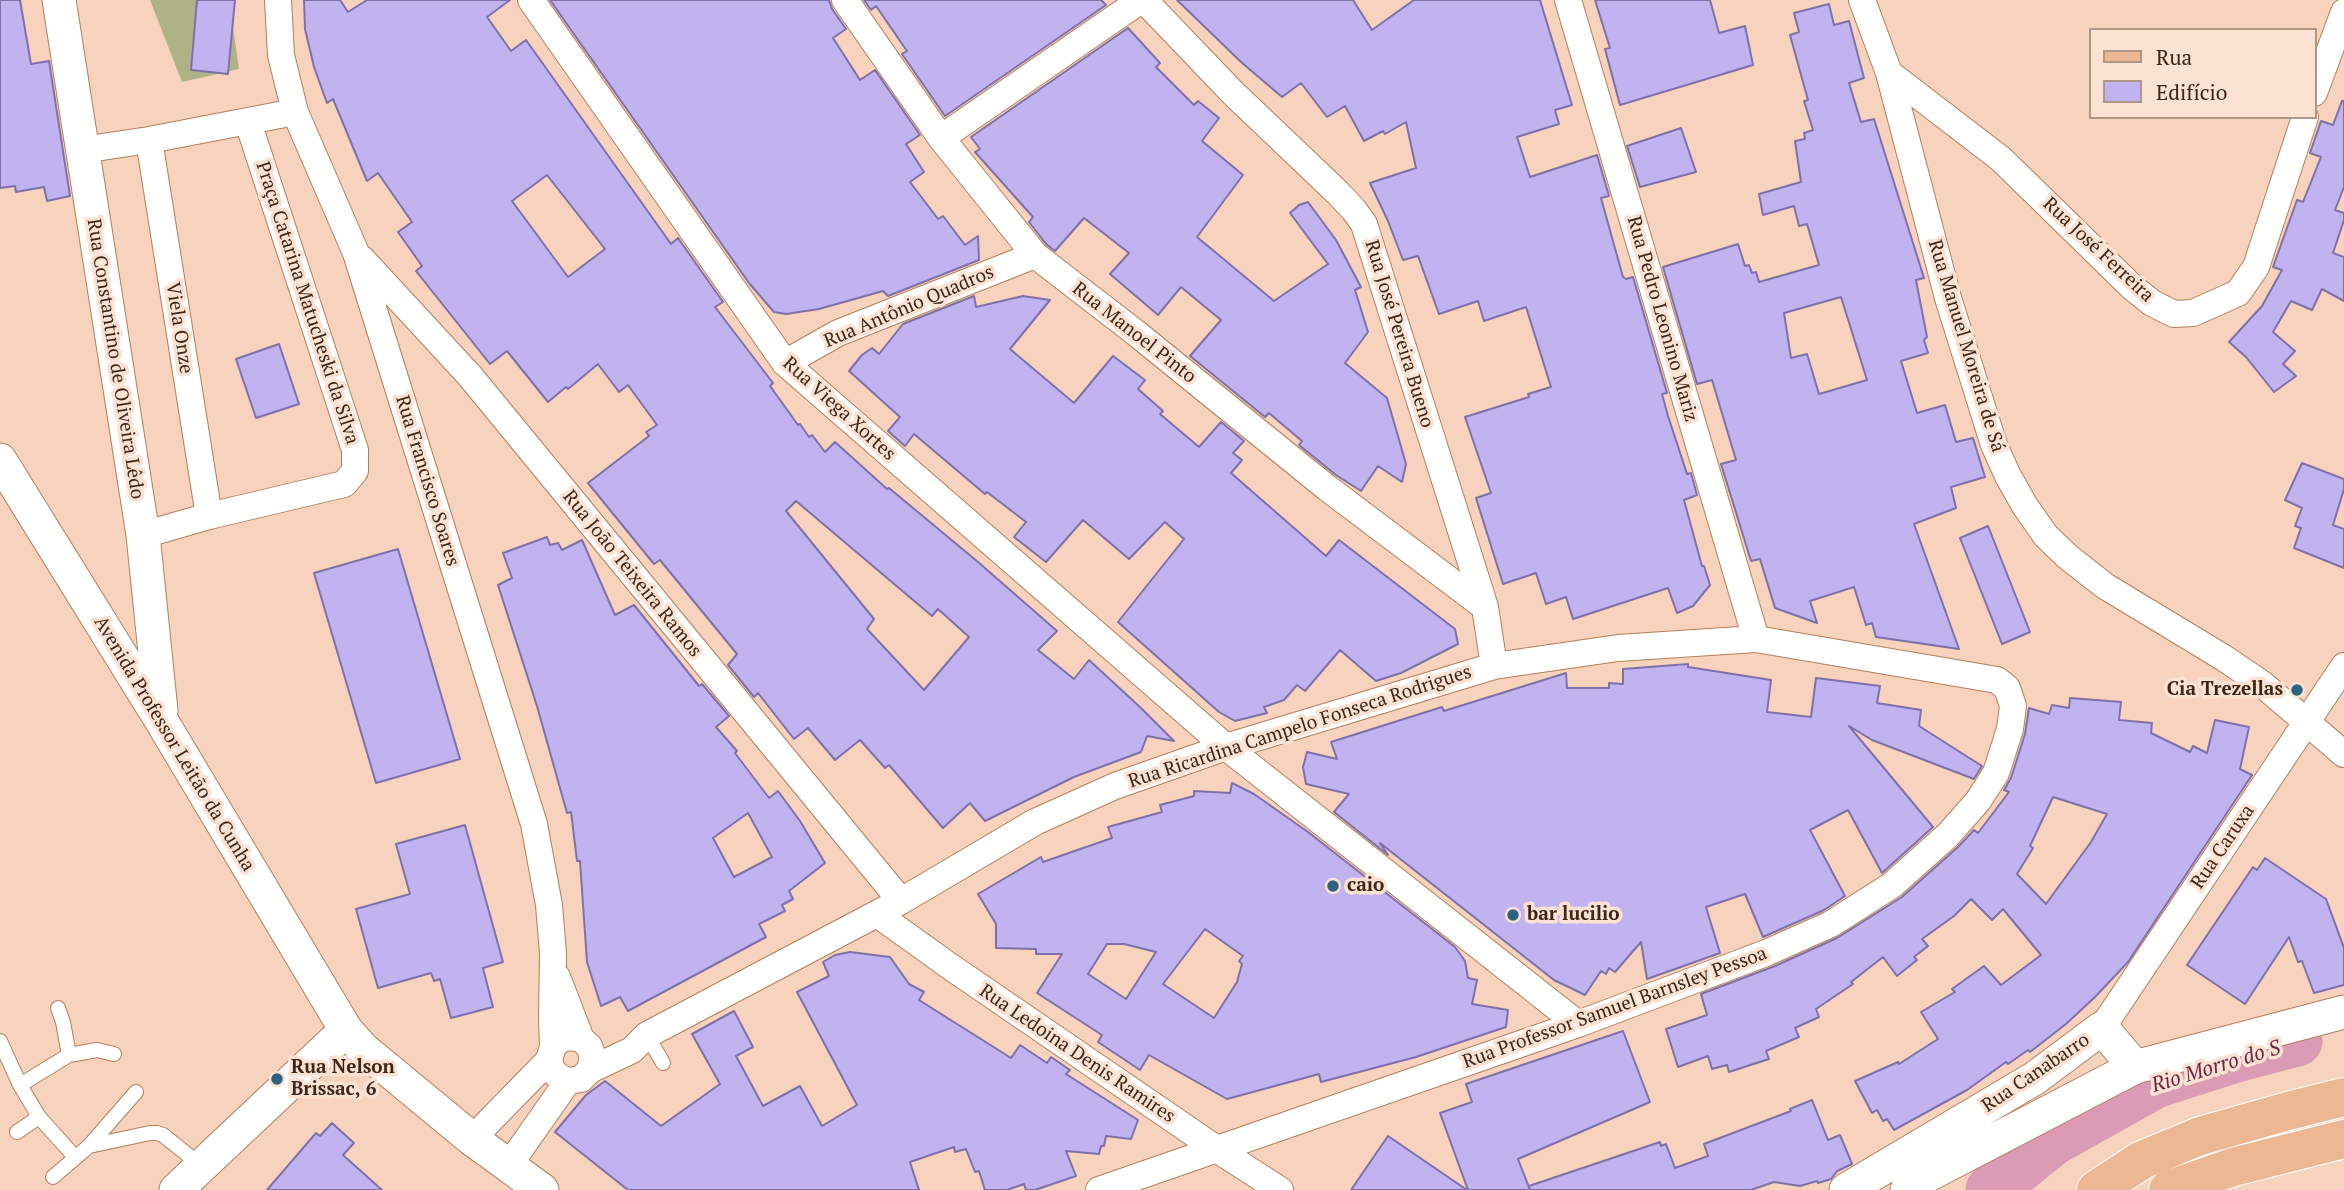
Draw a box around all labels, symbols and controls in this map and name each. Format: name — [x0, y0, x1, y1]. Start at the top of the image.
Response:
legend — [2088, 28, 2316, 119]
text: Rua — [2156, 43, 2192, 71]
text: Edifício — [2156, 78, 2227, 106]
street label: Praça Catarina Matucheski da Silva — [250, 159, 364, 447]
street label: Rua José Ferreira — [2038, 193, 2158, 307]
street label: Rua Pedro Leonino Mariz — [1622, 214, 1702, 424]
street label: Rua Constantino de Oliveira Lêdo — [82, 217, 148, 501]
street label: Rua José Pereira Bueno — [1360, 237, 1438, 431]
street label: Rua Manuel Moreira de Sá — [1923, 237, 2009, 455]
street label: Rua Antônio Quadros — [821, 261, 997, 353]
street label: Rua Manoel Pinto — [1068, 278, 1200, 388]
street label: Viela Onze — [161, 281, 197, 375]
street label: Rua Viega Xortes — [778, 352, 900, 466]
street label: Rua Francisco Soares — [390, 393, 464, 569]
street label: Rua João Teixeira Ramos — [558, 486, 706, 662]
street label: Avenida Professor Leitão da Cunha — [89, 612, 259, 876]
street label: Rua Ricardina Campelo Fonseca Rodrigues — [1126, 661, 1474, 793]
place label: Cia Trezellas — [2167, 679, 2283, 701]
marker: Cia Trezellas — [2289, 682, 2305, 698]
street label: Rua Caruxa — [2187, 801, 2259, 893]
place label: caio — [1347, 875, 1384, 897]
marker: caio — [1325, 878, 1341, 894]
place label: bar lucilio — [1527, 904, 1620, 926]
marker: bar lucilio — [1505, 907, 1521, 923]
street label: Rua Professor Samuel Barnsley Pessoa — [1460, 942, 1770, 1074]
street label: Rua Ledoina Denis Ramires — [975, 980, 1179, 1128]
street label: Rua Canabarro — [1978, 1029, 2094, 1117]
water label: Rio Morro do S — [2148, 1035, 2284, 1099]
place label: Rua Nelson Brissac, 6 — [291, 1057, 395, 1101]
marker: Rua Nelson Brissac, 6 — [269, 1071, 285, 1087]

